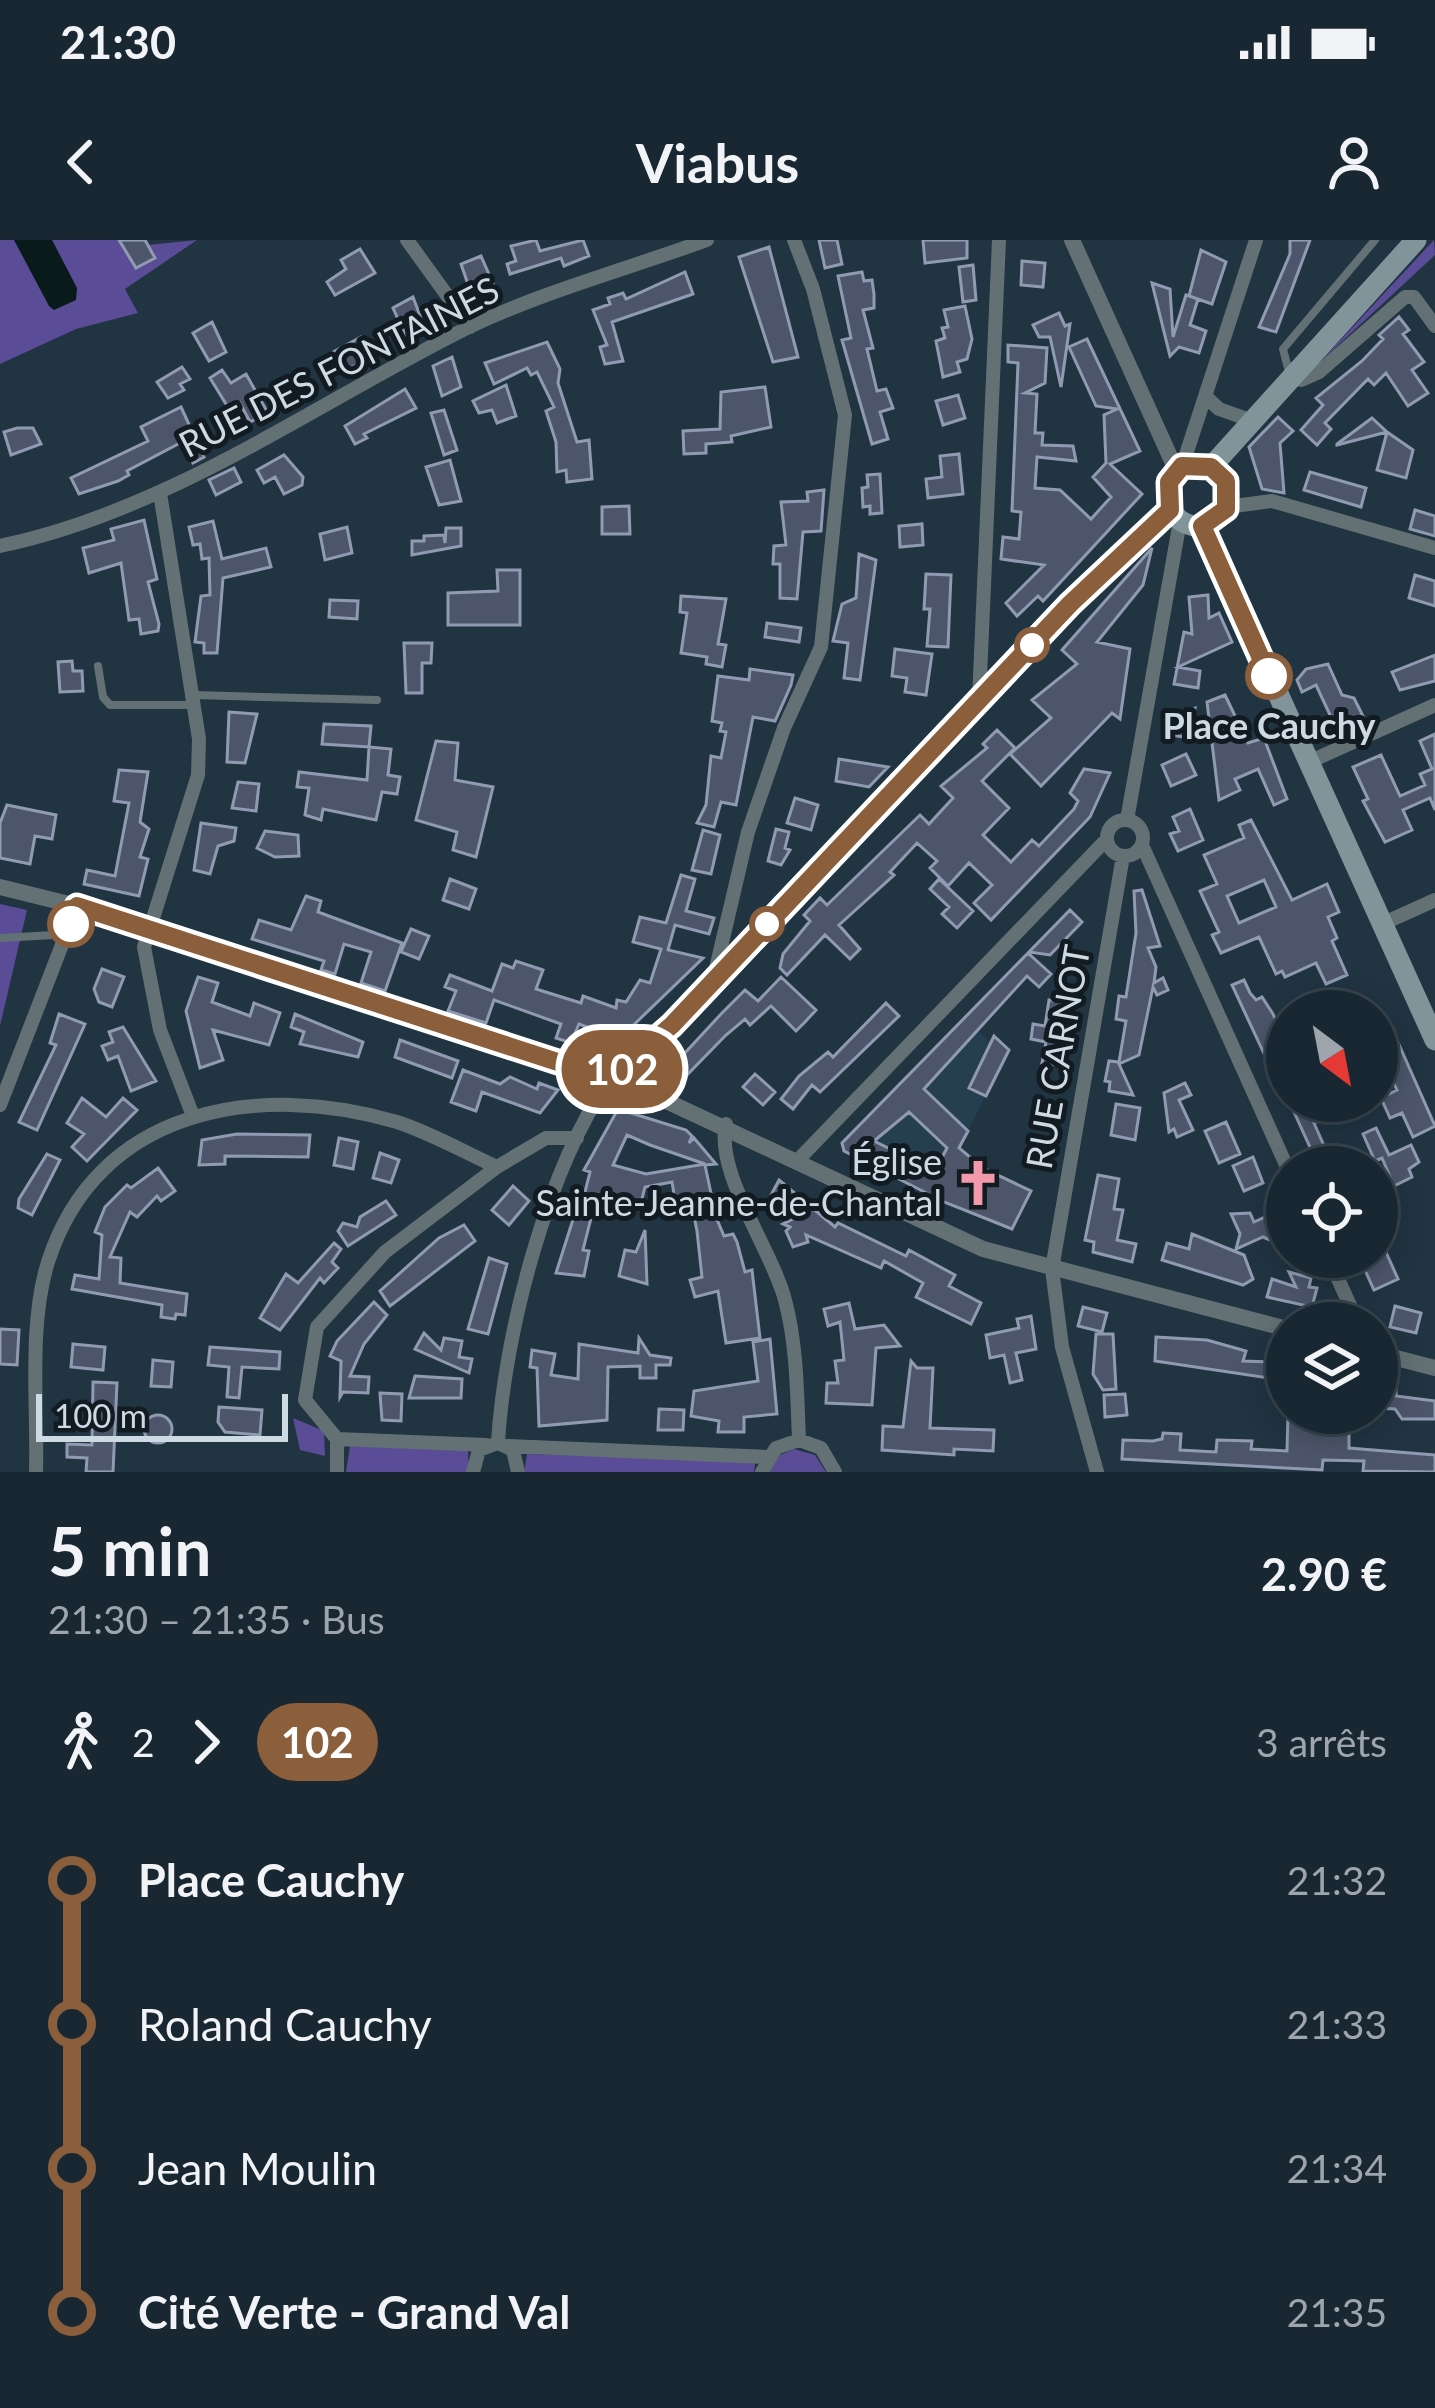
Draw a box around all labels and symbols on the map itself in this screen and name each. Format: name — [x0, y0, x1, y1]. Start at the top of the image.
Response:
street label: RUE DES FONTAINES — [171, 266, 506, 466]
unlabelled marker — [1016, 629, 1048, 661]
marker: Place Cauchy — [1247, 654, 1291, 698]
place label: Place Cauchy — [1163, 703, 1375, 747]
unlabelled marker — [49, 902, 93, 946]
unlabelled marker — [751, 908, 783, 940]
street label: RUE CARNOT — [1016, 942, 1098, 1172]
north arrow — [1266, 990, 1398, 1122]
line badge: 102 — [553, 1030, 691, 1108]
place label: Église Sainte-Jeanne-de-Chantal — [535, 1139, 942, 1224]
church icon: Église Sainte-Jeanne-de-Chantal — [953, 1158, 1003, 1208]
scale bar — [36, 1388, 288, 1441]

